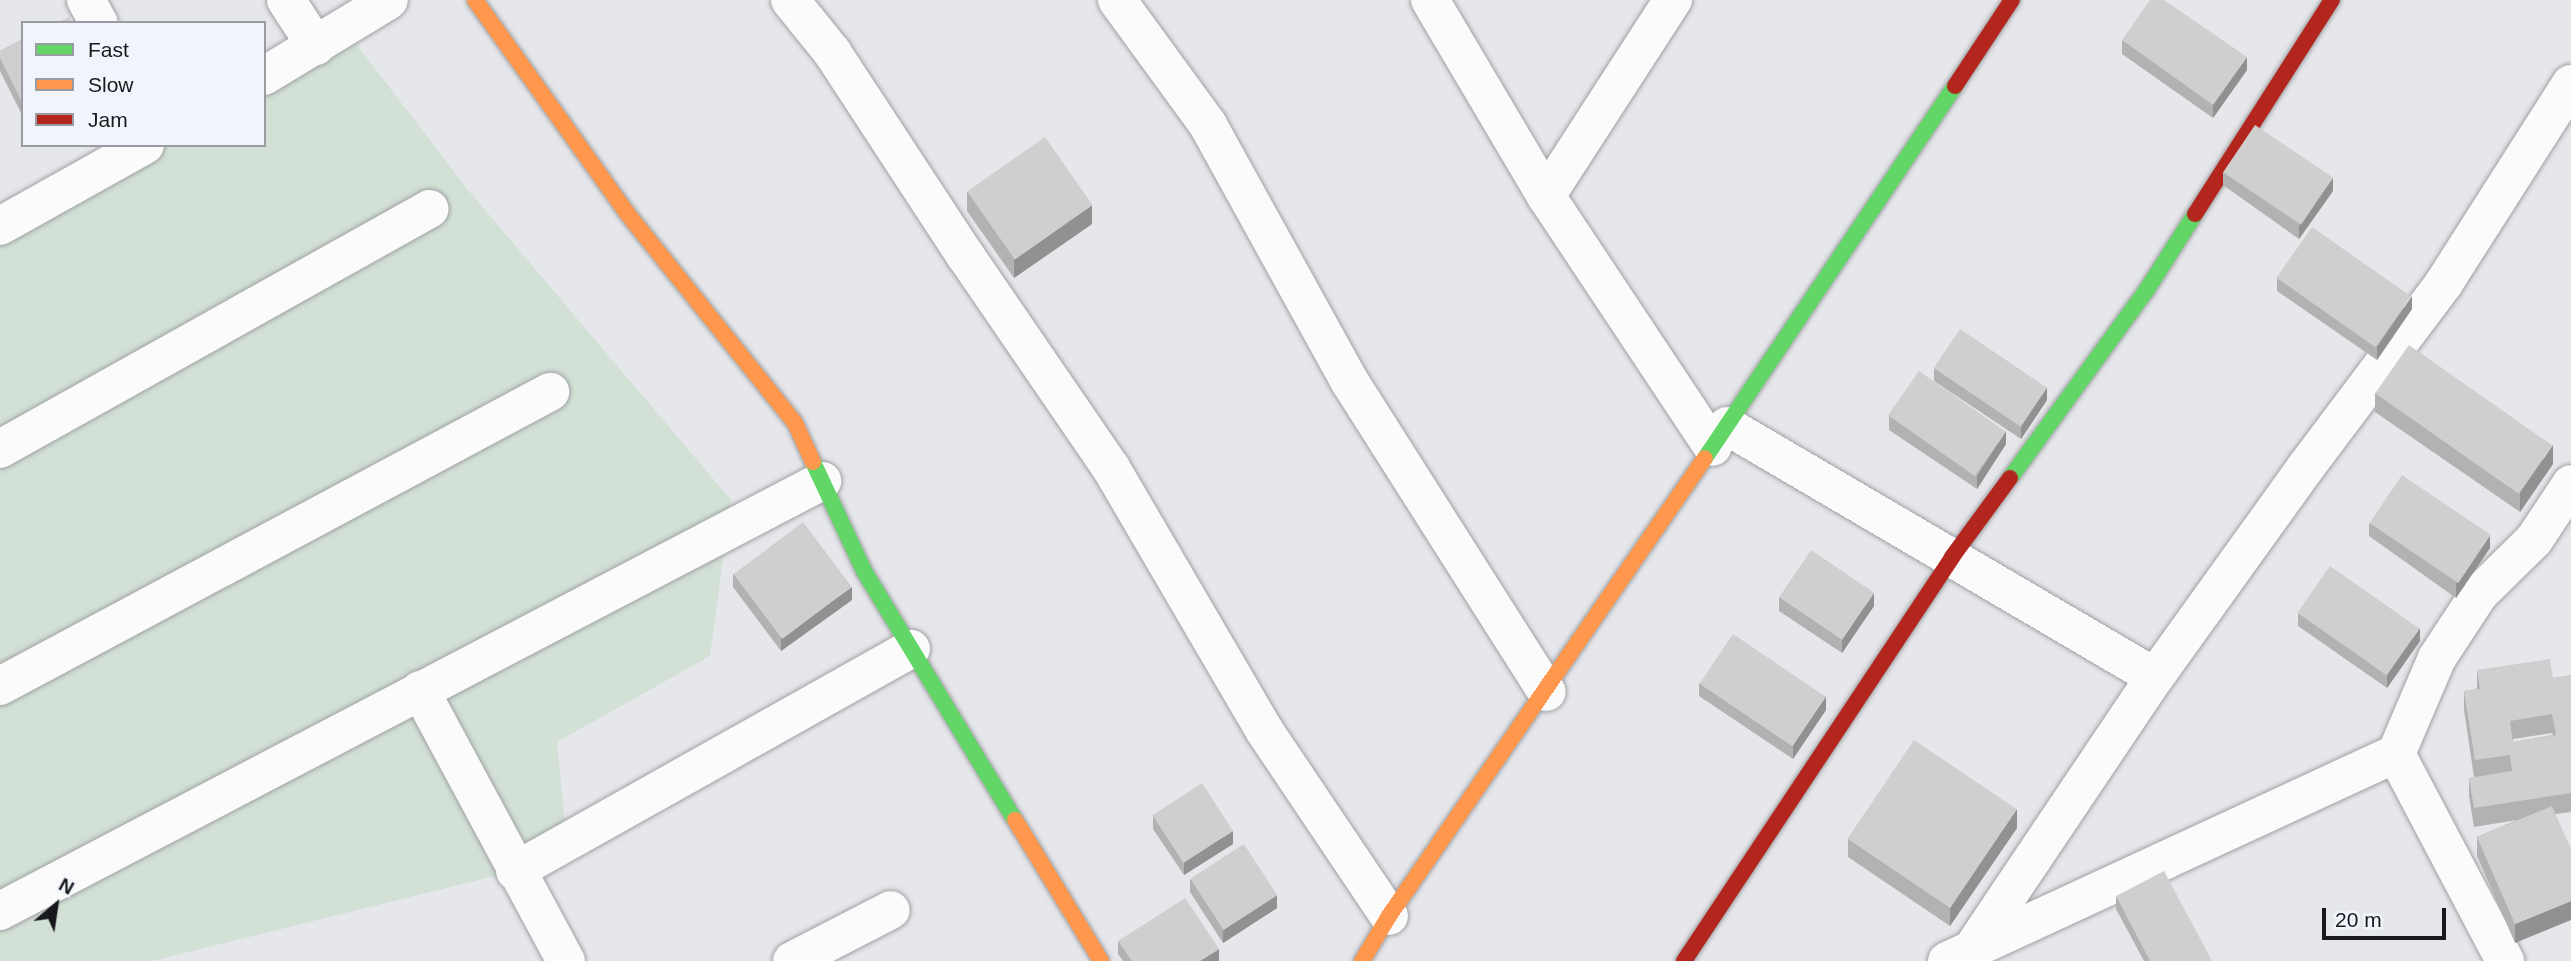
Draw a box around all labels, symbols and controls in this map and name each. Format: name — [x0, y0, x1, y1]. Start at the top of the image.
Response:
legend — [21, 21, 266, 147]
text: Fast — [88, 38, 129, 61]
text: Slow — [88, 73, 134, 96]
text: Jam — [88, 108, 128, 131]
north arrow — [21, 870, 91, 940]
text: N — [55, 874, 78, 899]
scale bar — [2326, 894, 2450, 938]
text: 20 m — [2335, 908, 2382, 931]

